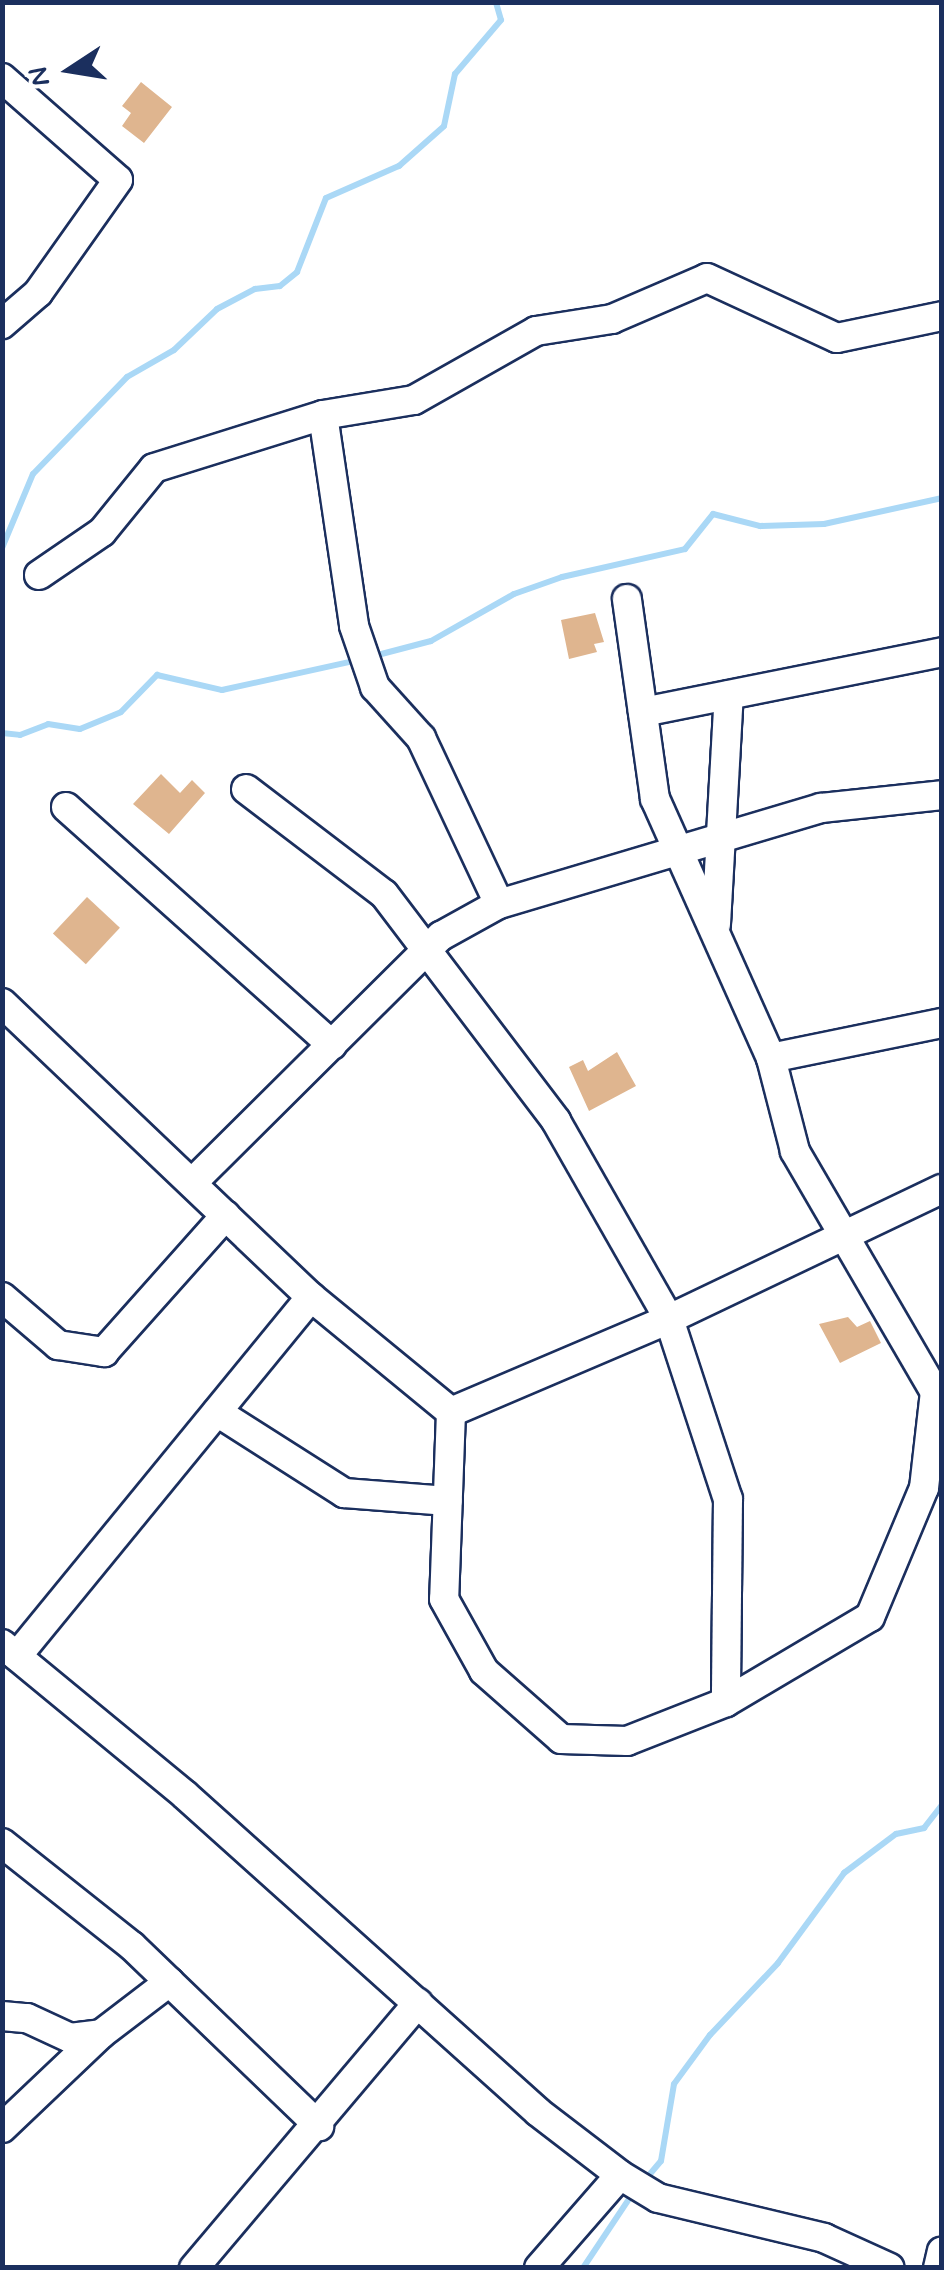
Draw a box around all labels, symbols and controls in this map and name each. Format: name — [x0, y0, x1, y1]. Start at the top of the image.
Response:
north arrow — [20, 20, 120, 120]
text: N — [20, 63, 60, 89]

